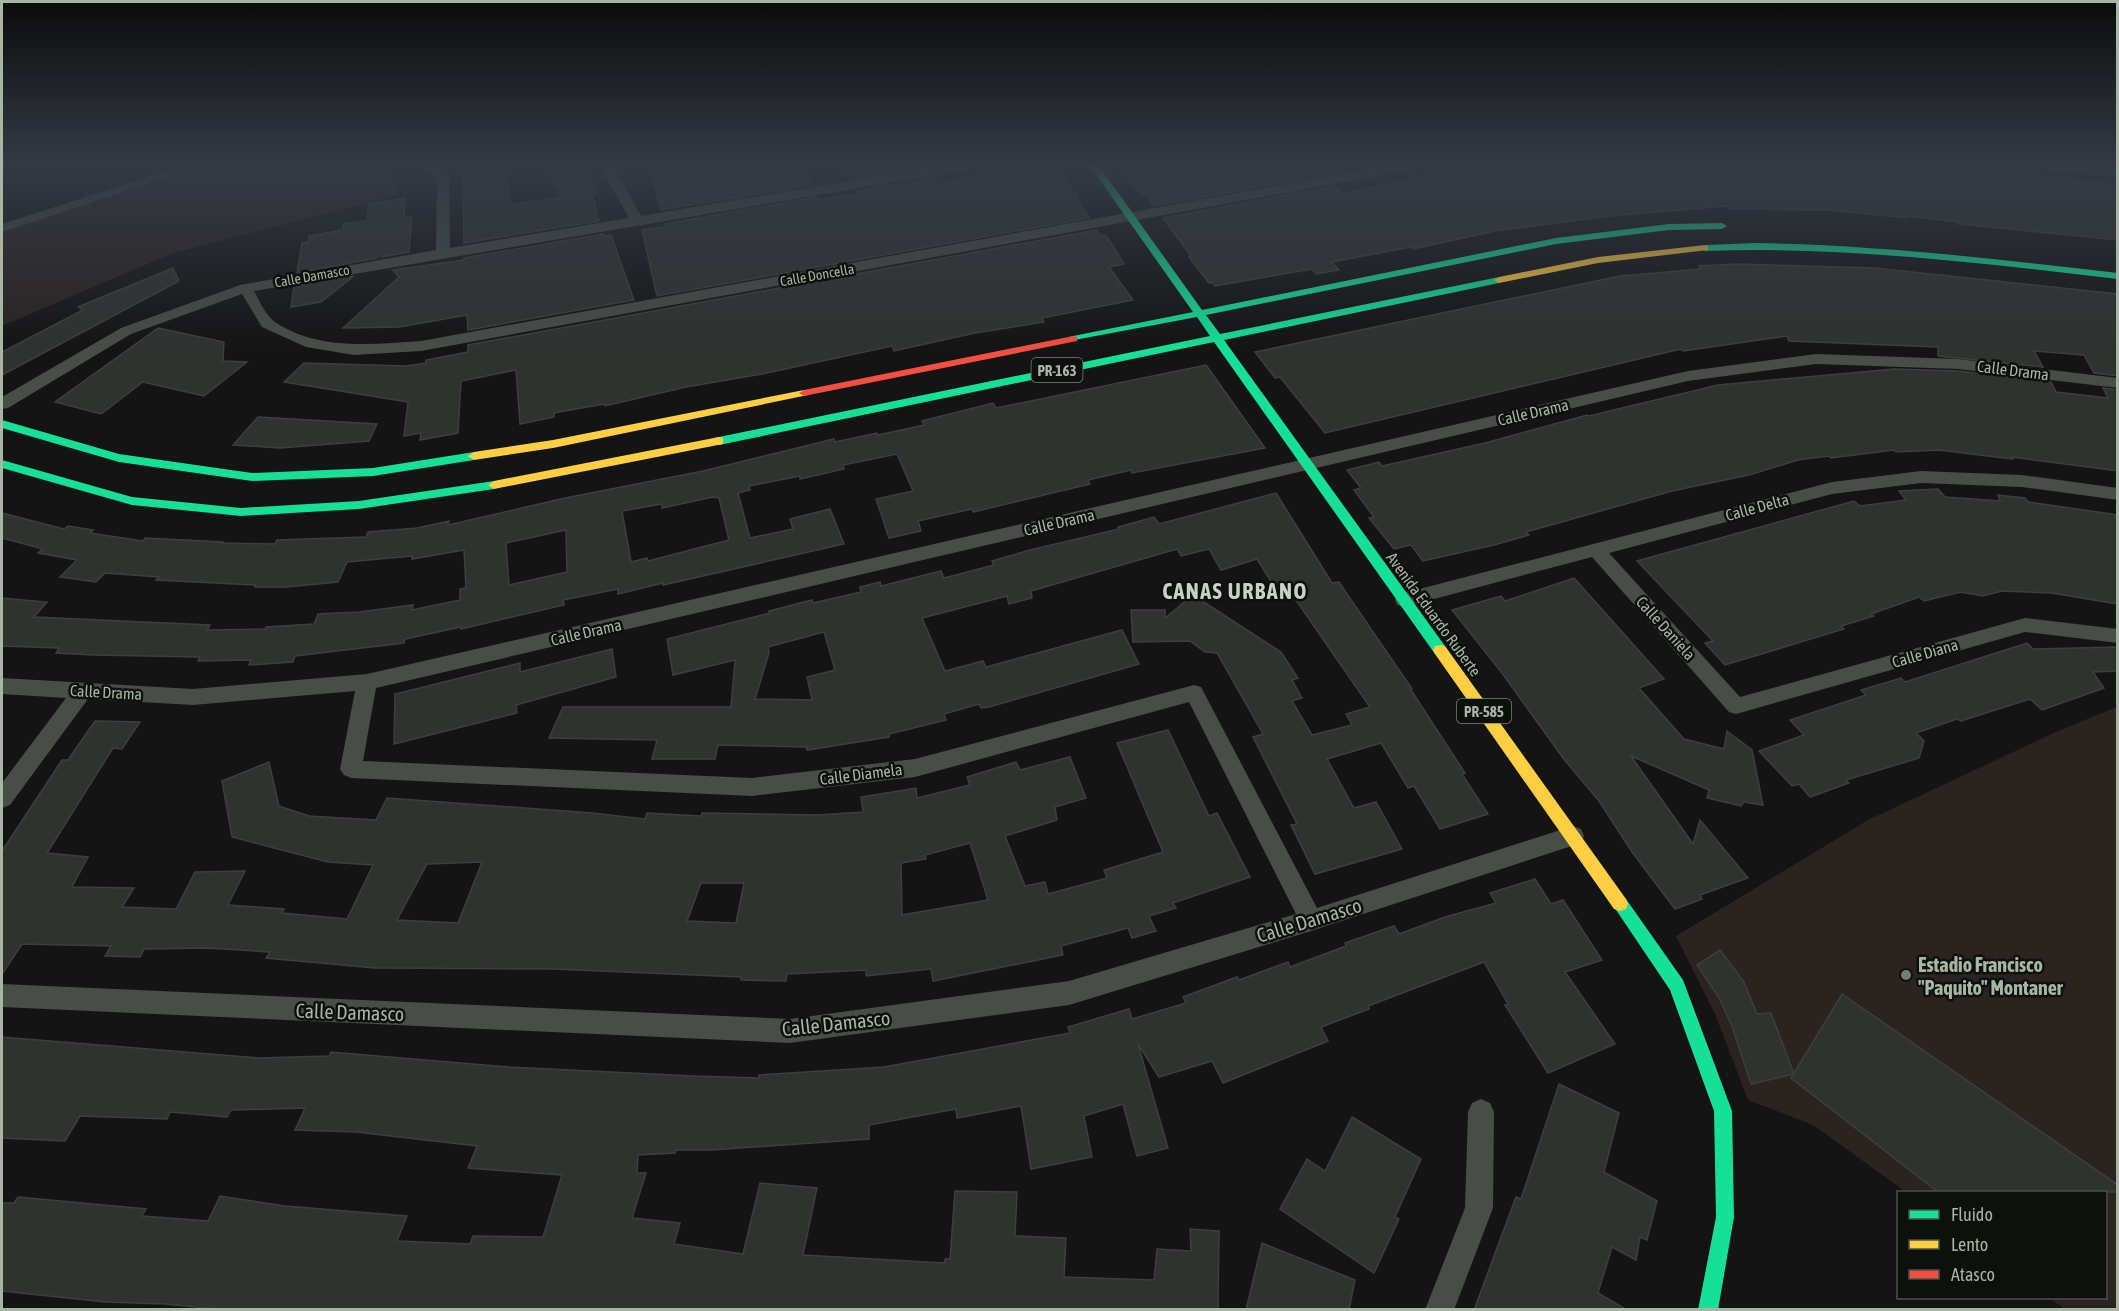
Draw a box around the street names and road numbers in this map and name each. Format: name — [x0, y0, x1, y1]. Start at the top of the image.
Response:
street label: Calle Doncella — [779, 261, 855, 289]
street label: Calle Damasco — [273, 262, 351, 290]
street label: Calle Drama — [1976, 357, 2050, 383]
road number: PR-163 — [1032, 358, 1082, 382]
street label: Calle Drama — [1496, 395, 1570, 429]
street label: Calle Delta — [1723, 490, 1791, 524]
street label: Calle Drama — [1022, 505, 1096, 539]
street label: Avenida Eduardo Ruberte — [1383, 549, 1485, 679]
street label: Calle Daniela — [1633, 593, 1699, 663]
street label: Calle Drama — [549, 615, 623, 649]
street label: Calle Diana — [1890, 635, 1960, 671]
street label: Calle Drama — [69, 681, 143, 703]
road number: PR-585 — [1457, 699, 1511, 723]
street label: Calle Diamela — [819, 760, 903, 788]
street label: Calle Damasco — [1254, 893, 1364, 947]
street label: Calle Damasco — [295, 999, 405, 1025]
street label: Calle Damasco — [781, 1006, 891, 1040]

